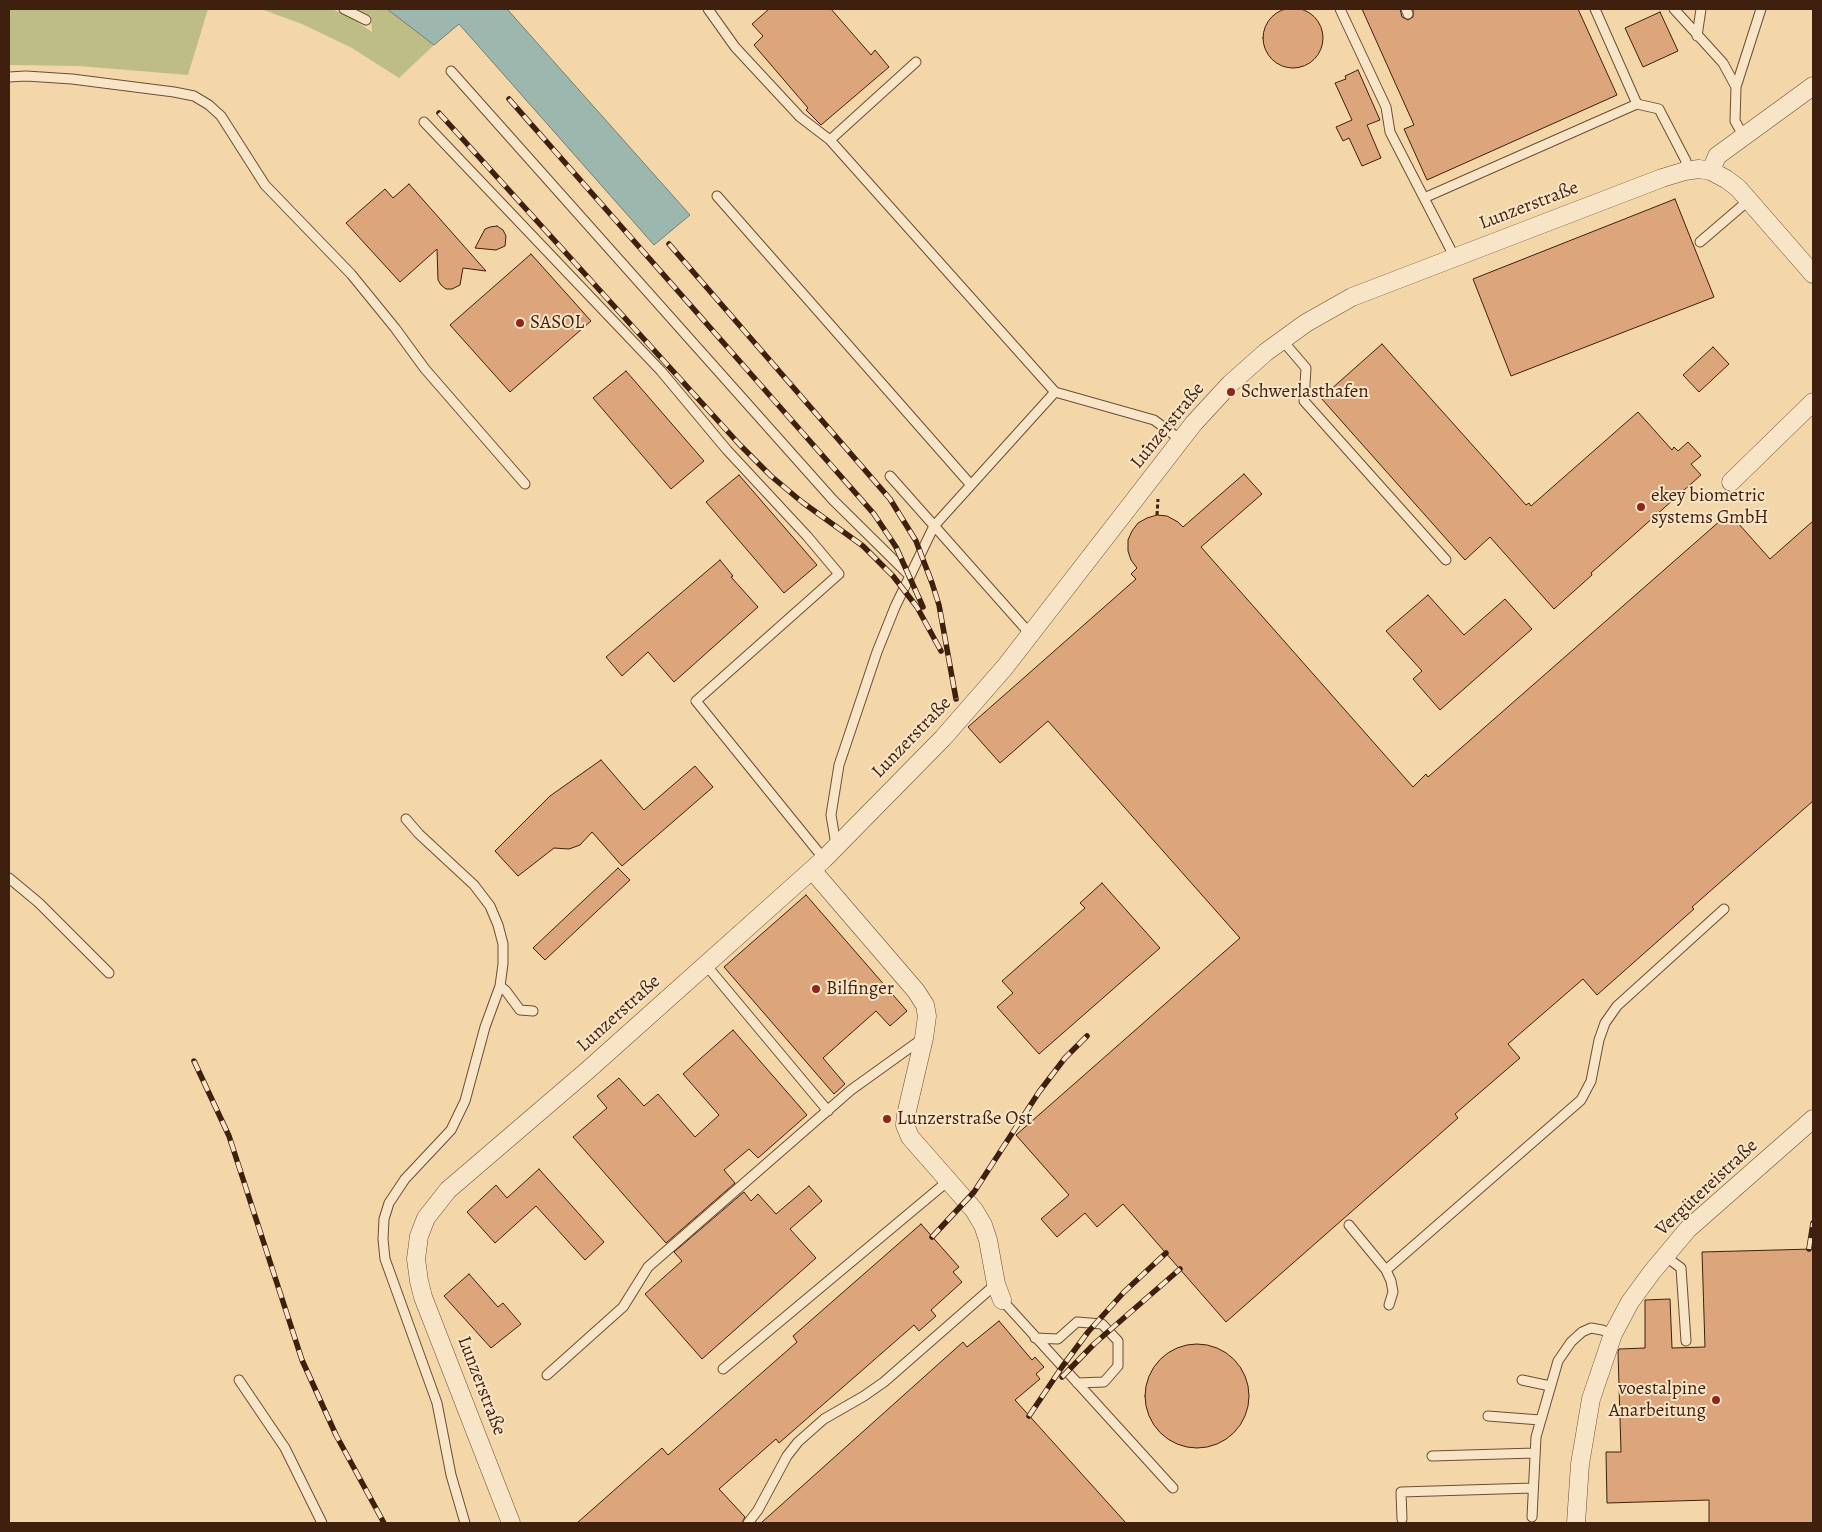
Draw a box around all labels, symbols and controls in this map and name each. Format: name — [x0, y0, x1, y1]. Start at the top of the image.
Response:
street label: Lunzerstraße — [1476, 177, 1582, 235]
place label: SASOL — [530, 312, 584, 334]
marker: SASOL — [514, 317, 526, 329]
street label: Lunzerstraße — [1126, 378, 1210, 474]
place label: Schwerlasthafen — [1241, 381, 1369, 403]
marker: Schwerlasthafen — [1225, 386, 1237, 398]
place label: ekey biometric systems GmbH — [1651, 485, 1768, 529]
marker: ekey biometric systems GmbH — [1635, 501, 1647, 513]
street label: Lunzerstraße — [868, 693, 956, 783]
street label: Lunzerstraße — [573, 971, 665, 1057]
place label: Bilfinger — [826, 978, 894, 1000]
marker: Bilfinger — [810, 983, 822, 995]
place label: Lunzerstraße Ost — [897, 1108, 1032, 1130]
marker: Lunzerstraße Ost — [881, 1113, 893, 1125]
street label: Vergütereistraße — [1651, 1135, 1763, 1241]
street label: Lunzerstraße — [452, 1333, 510, 1439]
place label: voestalpine Anarbeitung — [1609, 1378, 1706, 1422]
marker: voestalpine Anarbeitung — [1710, 1394, 1722, 1406]

